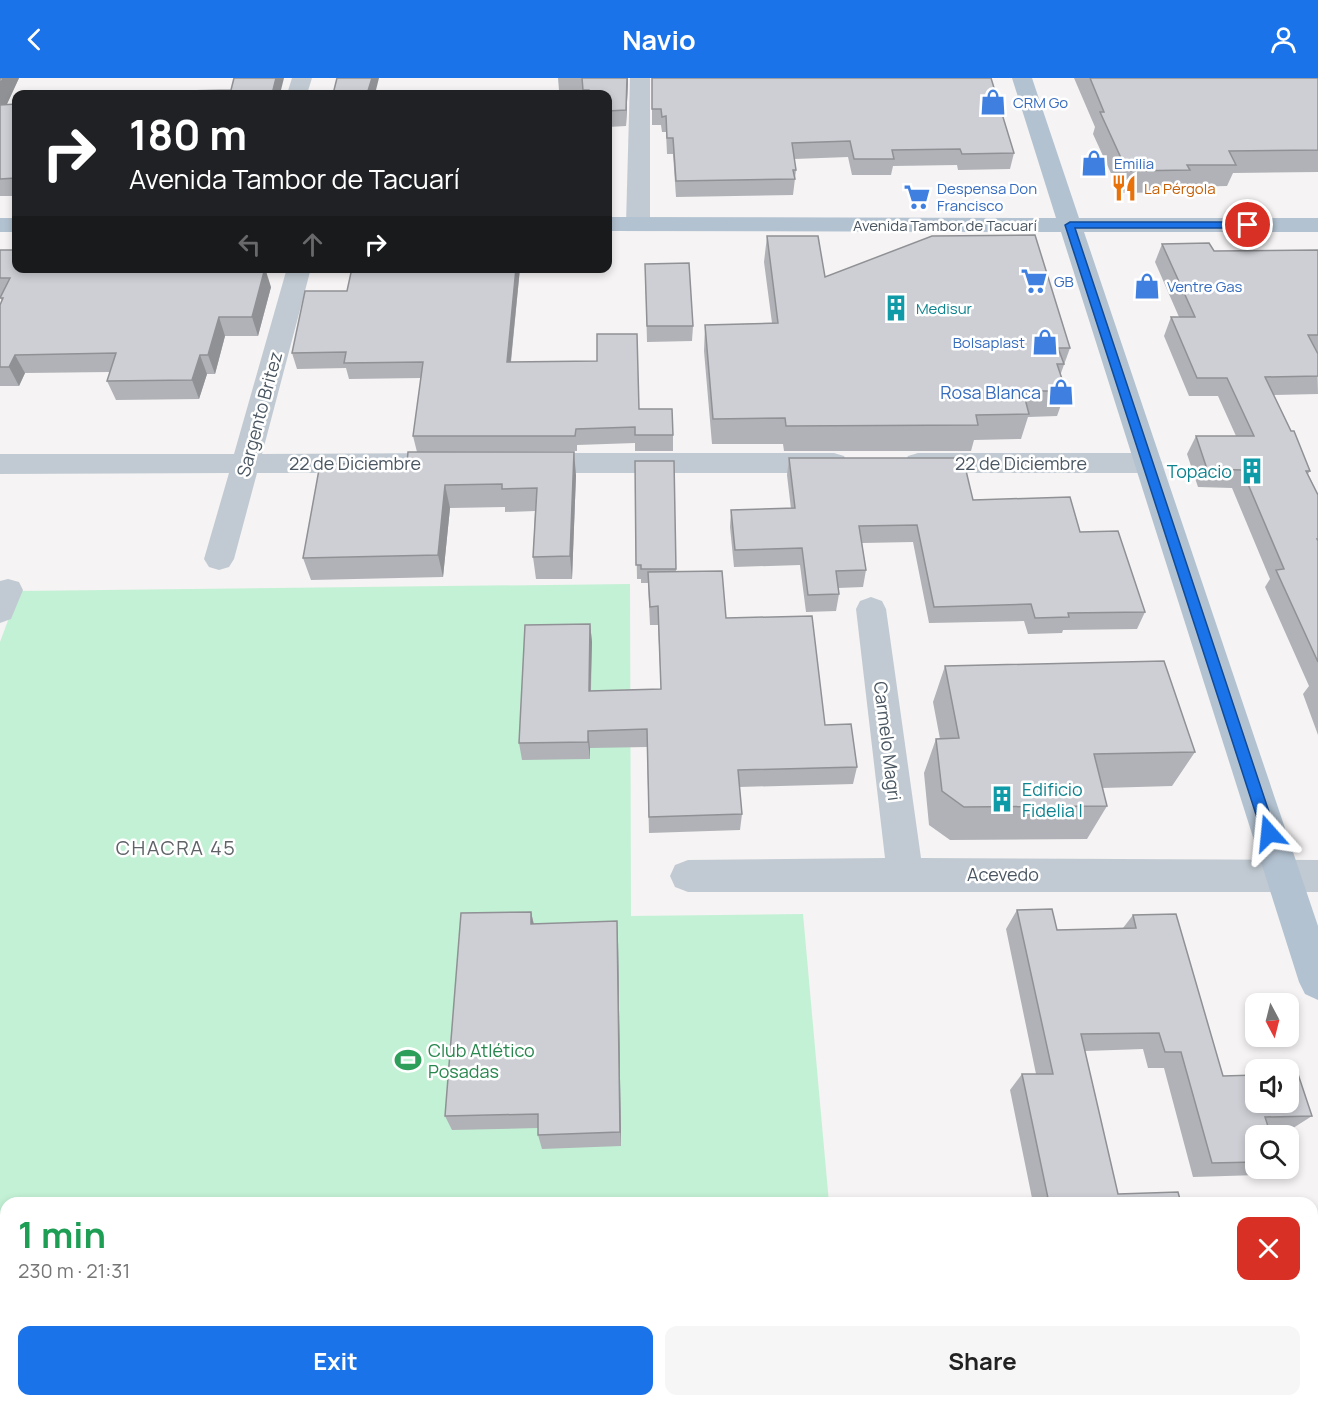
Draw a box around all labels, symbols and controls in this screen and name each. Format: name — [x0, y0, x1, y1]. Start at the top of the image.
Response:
text: Navio — [622, 21, 696, 58]
icon: back — [18, 23, 51, 56]
icon: person — [1267, 23, 1300, 56]
shop icon: CRM Go — [978, 87, 1008, 117]
place label: CRM Go — [1013, 92, 1068, 113]
text: 180 m — [129, 105, 247, 163]
icon: right — [30, 114, 108, 192]
shop icon: Emilia — [1079, 148, 1109, 178]
place label: Emilia — [1114, 153, 1154, 174]
text: Avenida Tambor de Tacuarí — [129, 160, 460, 197]
restaurant icon: La Pérgola — [1109, 173, 1139, 203]
place label: Despensa Don Francisco — [937, 178, 1037, 216]
place label: La Pérgola — [1144, 178, 1216, 199]
supermarket icon: Despensa Don Francisco — [902, 182, 932, 212]
pin — [1222, 199, 1273, 250]
icon: arrive — [1231, 208, 1264, 241]
street label: Avenida Tambor de Tacuarí — [853, 215, 1037, 236]
icon: left — [233, 228, 266, 261]
icon: ahead — [296, 228, 329, 261]
icon: right — [359, 228, 392, 261]
supermarket icon: GB — [1019, 266, 1049, 296]
place label: GB — [1054, 271, 1074, 292]
shop icon: Ventre Gas — [1132, 271, 1162, 301]
place label: Ventre Gas — [1167, 276, 1243, 297]
building icon: Medisur — [881, 293, 911, 323]
place label: Medisur — [916, 298, 973, 319]
shop icon: Bolsaplast — [1030, 327, 1060, 357]
place label: Bolsaplast — [953, 332, 1025, 353]
street label: Sargento Britez — [231, 349, 287, 479]
shop icon: Rosa Blanca — [1046, 377, 1076, 407]
place label: Rosa Blanca — [940, 380, 1041, 404]
street label: 22 de Diciembre — [289, 451, 421, 475]
street label: 22 de Diciembre — [955, 451, 1087, 475]
building icon: Topacio — [1237, 456, 1267, 486]
place label: Topacio — [1167, 459, 1232, 483]
street label: Carmelo Magri — [869, 680, 907, 802]
place label: Edificio Fidelia I — [1022, 777, 1083, 822]
building icon: Edificio Fidelia I — [987, 784, 1017, 814]
position arrow — [1237, 801, 1301, 865]
district label: CHACRA 45 — [116, 834, 236, 861]
street label: Acevedo — [967, 862, 1039, 886]
north arrow — [1245, 993, 1299, 1047]
map controls — [1245, 993, 1299, 1179]
place label: Club Atlético Posadas — [428, 1038, 535, 1083]
sports icon: Club Atlético Posadas — [393, 1045, 423, 1075]
button: sound — [1245, 1059, 1299, 1113]
button: search — [1245, 1125, 1299, 1179]
text: 1 min — [18, 1210, 106, 1259]
button: close — [1237, 1217, 1300, 1280]
text: 230 m · 21:31 — [18, 1257, 130, 1284]
button: Exit — [18, 1326, 653, 1395]
button: Share — [665, 1326, 1300, 1395]

